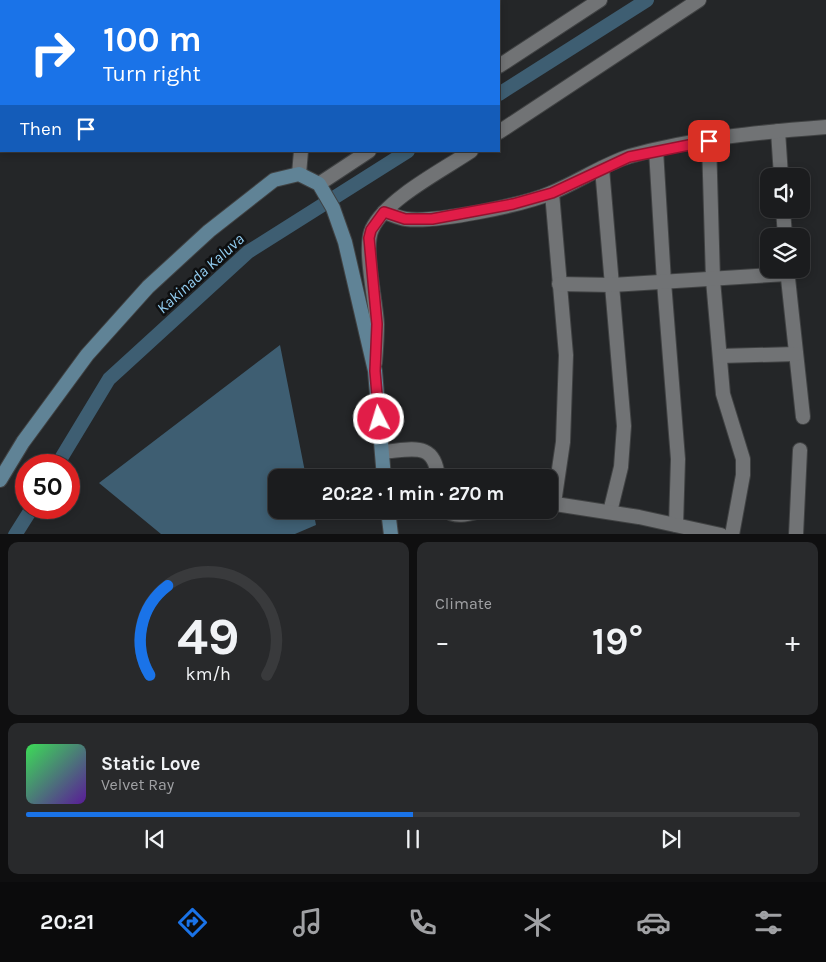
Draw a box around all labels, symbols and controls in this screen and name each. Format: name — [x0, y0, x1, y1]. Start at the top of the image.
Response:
text: 100 m — [103, 19, 202, 60]
icon: right — [20, 20, 85, 85]
text: Turn right — [103, 61, 201, 87]
icon: arrive — [72, 115, 100, 143]
text: Then — [20, 118, 62, 140]
pin — [688, 120, 730, 162]
icon: arrive — [695, 127, 723, 155]
map controls — [760, 168, 810, 278]
button: sound — [760, 168, 810, 218]
button: layers — [760, 228, 810, 278]
water label: Kakinada Kaluva — [153, 229, 248, 318]
position arrow — [352, 392, 404, 444]
speed limit sign: 50 — [15, 454, 80, 519]
text: 20:22 · 1 min · 270 m — [322, 483, 504, 505]
text: Climate — [435, 594, 492, 613]
text: 49 — [177, 606, 240, 667]
text: 19° — [592, 619, 643, 664]
text: − — [435, 625, 450, 658]
text: + — [785, 625, 800, 658]
text: km/h — [186, 664, 231, 685]
text: Static Love — [101, 753, 200, 775]
text: Velvet Ray — [101, 775, 174, 794]
icon: previous — [141, 825, 169, 853]
icon: pause — [399, 825, 427, 853]
icon: next — [657, 825, 685, 853]
icon: directions — [175, 905, 210, 940]
icon: music — [290, 905, 325, 940]
icon: phone — [405, 905, 440, 940]
icon: climate — [520, 905, 555, 940]
icon: car — [636, 905, 671, 940]
icon: filters — [751, 905, 786, 940]
text: 20:21 — [40, 909, 94, 935]

